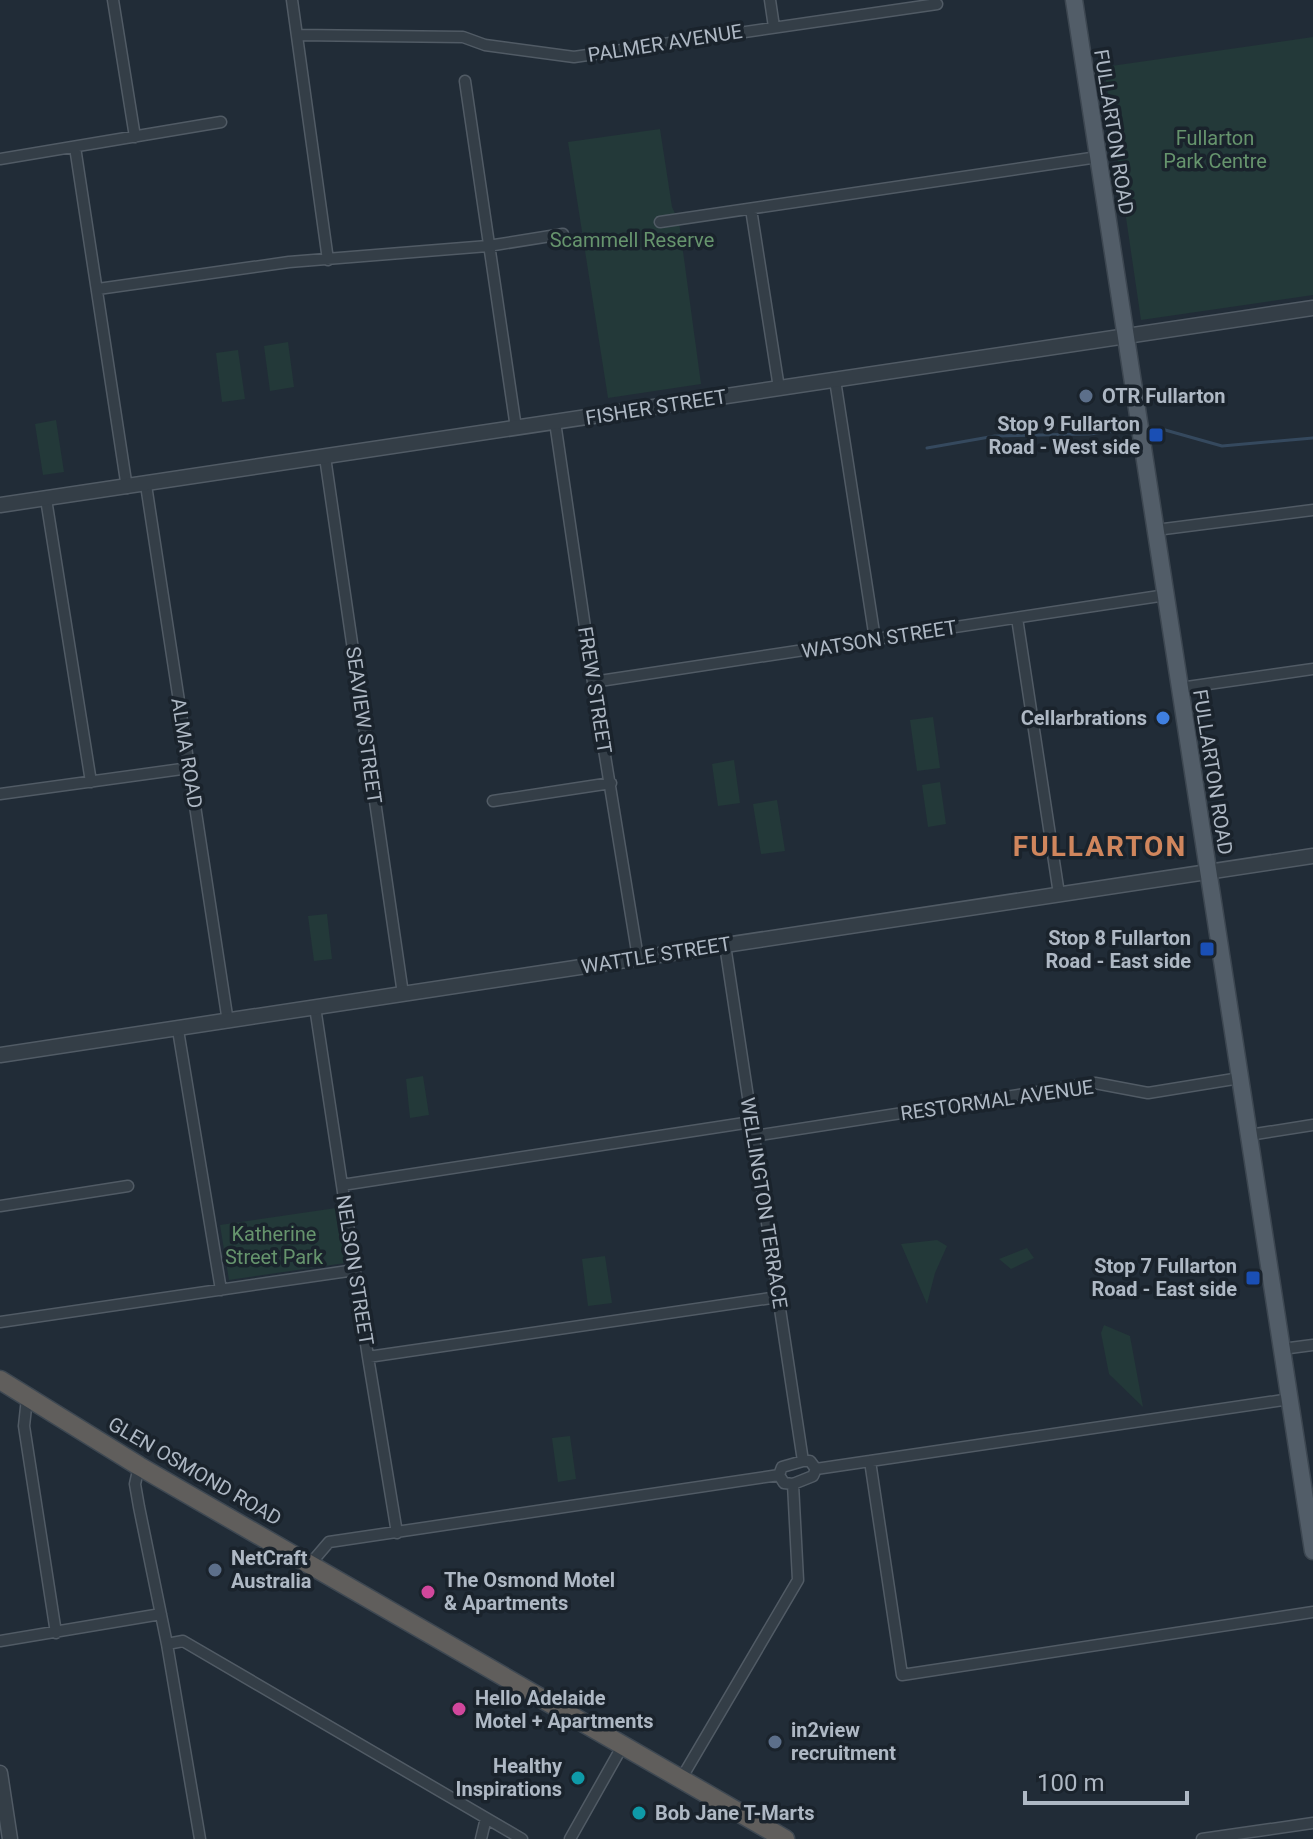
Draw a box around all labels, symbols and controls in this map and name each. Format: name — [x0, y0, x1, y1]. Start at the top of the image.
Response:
street label: PALMER AVENUE — [586, 19, 744, 67]
street label: FULLARTON ROAD — [1089, 48, 1139, 216]
park label: Fullarton Park Centre — [1163, 126, 1267, 173]
park label: Scammell Reserve — [550, 228, 714, 252]
street label: FISHER STREET — [584, 384, 728, 430]
place label: OTR Fullarton — [1102, 384, 1225, 408]
marker: OTR Fullarton — [1077, 387, 1095, 405]
place label: Stop 9 Fullarton Road - West side — [988, 412, 1140, 459]
marker: Stop 9 Fullarton Road - West side — [1147, 426, 1165, 444]
street label: WATSON STREET — [800, 615, 958, 663]
street label: FREW STREET — [573, 625, 617, 755]
street label: SEAVIEW STREET — [341, 645, 387, 805]
street label: FULLARTON ROAD — [1188, 688, 1238, 856]
street label: ALMA ROAD — [166, 696, 208, 810]
place label: Cellarbrations — [1021, 706, 1147, 730]
marker: Cellarbrations — [1154, 709, 1172, 727]
district label: FULLARTON — [1013, 830, 1187, 863]
place label: Stop 8 Fullarton Road - East side — [1046, 926, 1191, 973]
street label: WATTLE STREET — [579, 931, 733, 979]
marker: Stop 8 Fullarton Road - East side — [1198, 940, 1216, 958]
street label: RESTORMAL AVENUE — [899, 1075, 1095, 1125]
street label: WELLINGTON TERRACE — [735, 1096, 793, 1310]
street label: NELSON STREET — [331, 1193, 379, 1347]
park label: Katherine Street Park — [225, 1222, 324, 1269]
place label: Stop 7 Fullarton Road - East side — [1092, 1254, 1237, 1301]
marker: Stop 7 Fullarton Road - East side — [1244, 1269, 1262, 1287]
street label: GLEN OSMOND ROAD — [104, 1412, 286, 1530]
place label: NetCraft Australia — [231, 1546, 312, 1593]
marker: NetCraft Australia — [206, 1561, 224, 1579]
place label: The Osmond Motel & Apartments — [444, 1568, 615, 1615]
marker: The Osmond Motel & Apartments — [419, 1583, 437, 1601]
place label: Hello Adelaide Motel + Apartments — [475, 1686, 654, 1733]
marker: Hello Adelaide Motel + Apartments — [450, 1700, 468, 1718]
place label: in2view recruitment — [791, 1718, 896, 1765]
marker: in2view recruitment — [766, 1733, 784, 1751]
place label: Healthy Inspirations — [456, 1754, 563, 1801]
scale bar — [1025, 1755, 1187, 1805]
marker: Healthy Inspirations — [569, 1769, 587, 1787]
text: 100 m — [1037, 1769, 1104, 1797]
place label: Bob Jane T-Marts — [655, 1801, 814, 1825]
marker: Bob Jane T-Marts — [630, 1804, 648, 1822]

